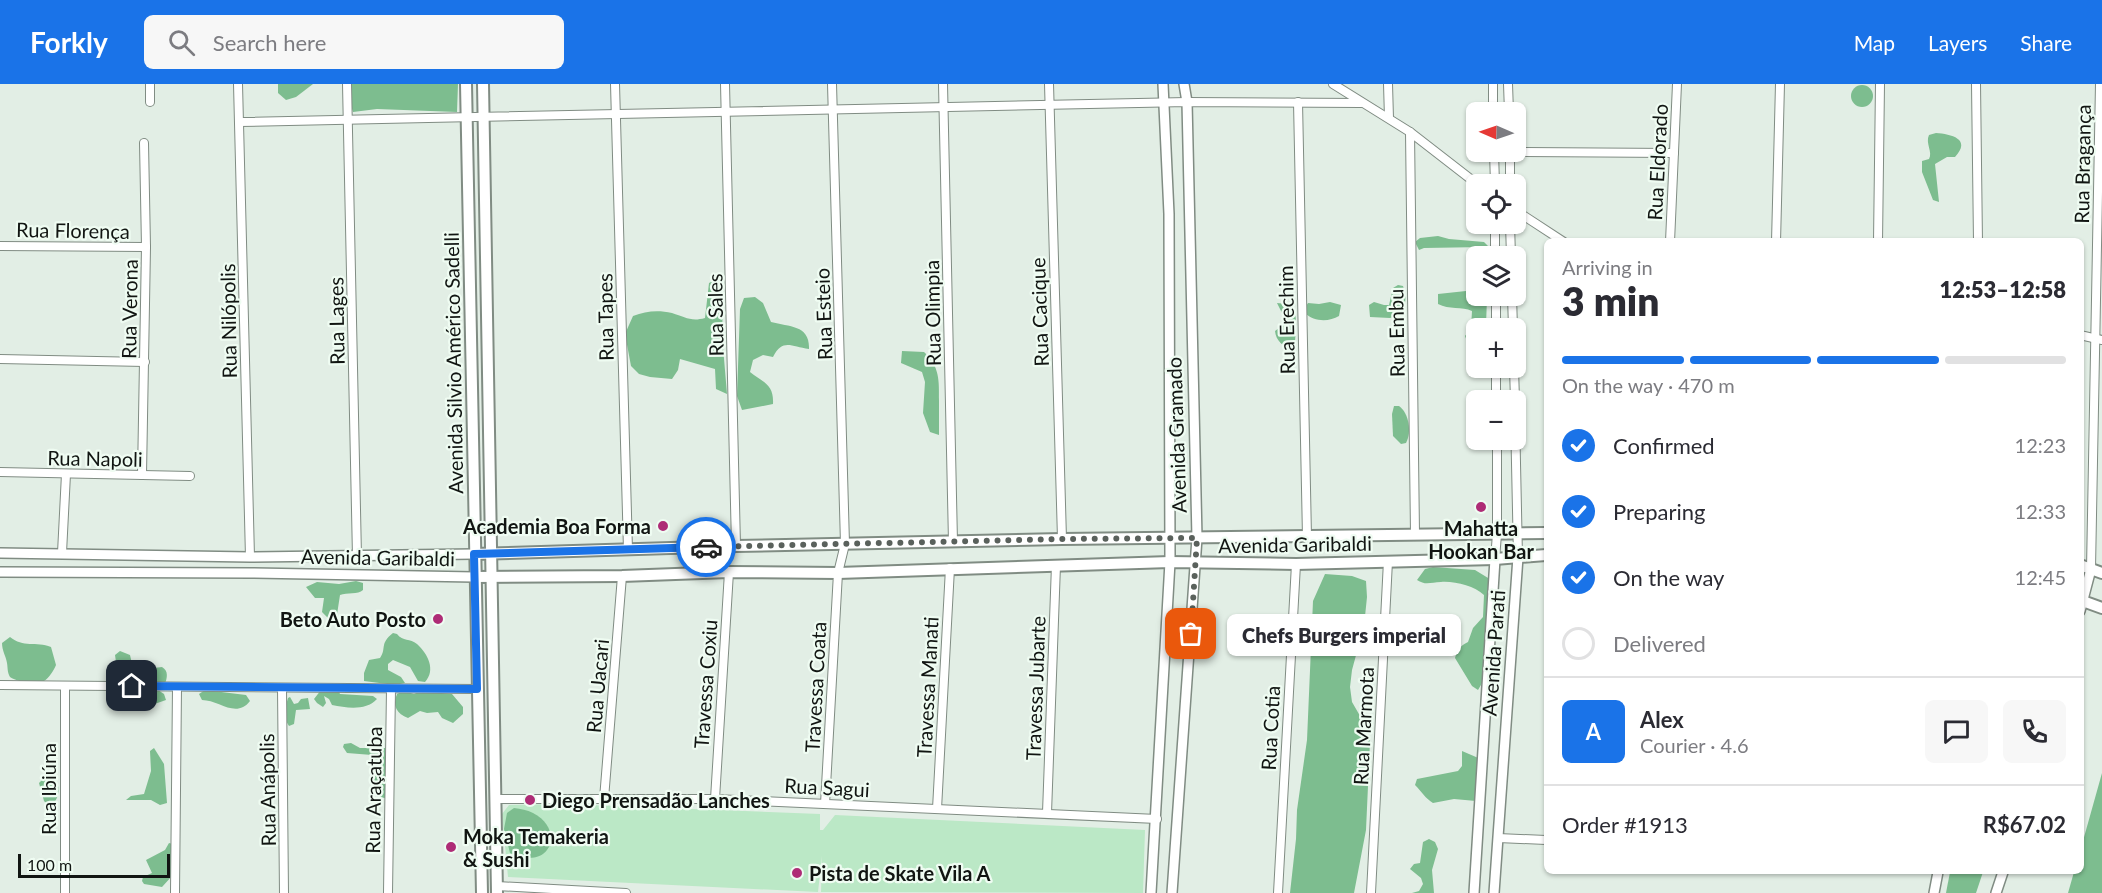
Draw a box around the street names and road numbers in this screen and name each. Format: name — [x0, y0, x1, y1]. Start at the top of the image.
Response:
street label: Rua Eldorado — [1642, 103, 1672, 221]
street label: Rua Bragança — [2069, 104, 2095, 224]
street label: Rua Florença — [16, 217, 130, 243]
street label: Avenida Silvio Américo Sadelli — [439, 232, 467, 494]
street label: Rua Cacique — [1025, 257, 1053, 367]
street label: Rua Verona — [116, 259, 142, 359]
street label: Rua Olimpia — [919, 260, 945, 366]
street label: Rua Nilópolis — [215, 263, 241, 379]
street label: Rua Erechim — [1273, 265, 1299, 375]
street label: Rua Esteio — [809, 268, 837, 360]
street label: Rua Tapes — [592, 273, 618, 361]
street label: Rua Sales — [702, 273, 728, 357]
street label: Rua Lages — [323, 277, 349, 365]
street label: Rua Embu — [1383, 289, 1409, 377]
street label: Avenida Gramado — [1161, 357, 1191, 513]
street label: Rua Napoli — [47, 445, 143, 471]
street label: Avenida Garibaldi — [1218, 531, 1372, 557]
street label: Avenida Garibaldi — [301, 544, 455, 570]
street label: Avenida Parati — [1477, 589, 1509, 717]
street label: Travessa Jubarte — [1020, 615, 1050, 761]
street label: Travessa Manati — [911, 616, 943, 758]
street label: Travessa Coxiu — [689, 619, 721, 749]
street label: Travessa Coata — [800, 621, 830, 753]
street label: Rua Uacari — [581, 638, 613, 734]
street label: Rua Marmota — [1348, 666, 1378, 786]
street label: Rua Cotia — [1256, 685, 1284, 771]
street label: Rua Araçatuba — [360, 726, 386, 854]
street label: Rua Anápolis — [254, 733, 280, 847]
street label: Rua Ibiúna — [36, 743, 60, 835]
street label: Rua Sagui — [784, 773, 870, 801]

